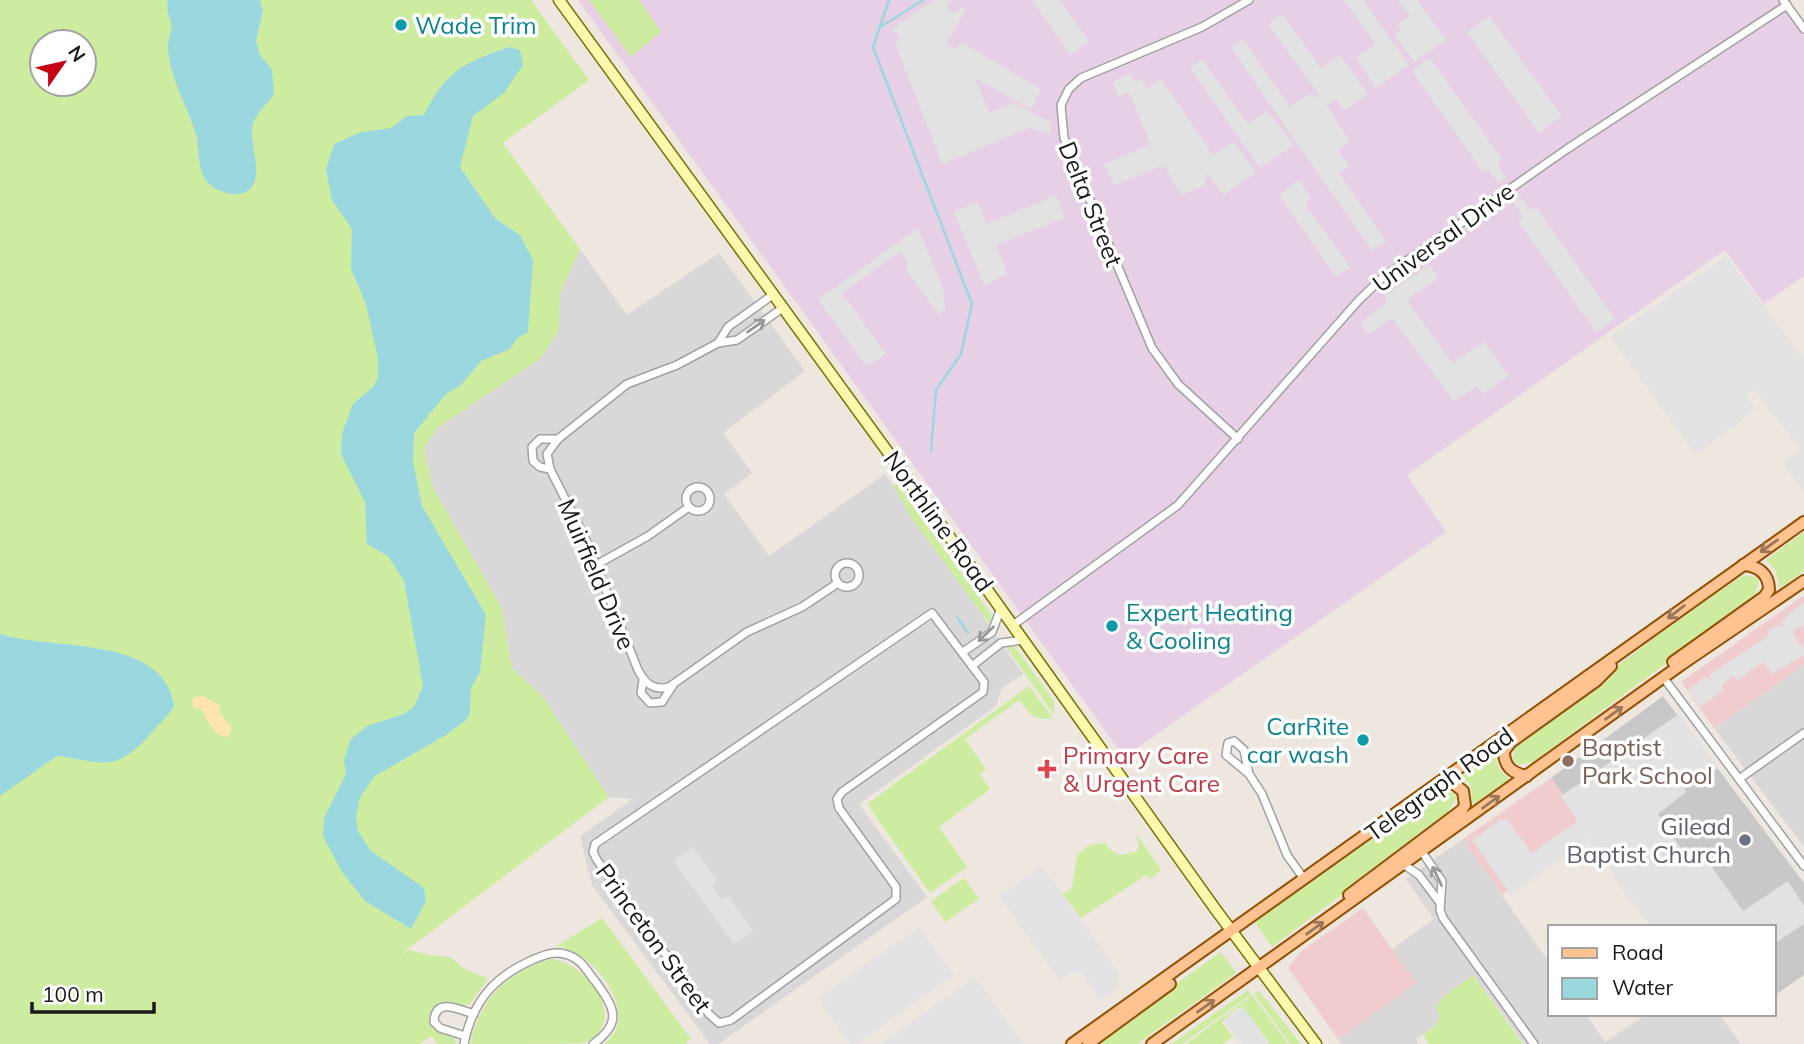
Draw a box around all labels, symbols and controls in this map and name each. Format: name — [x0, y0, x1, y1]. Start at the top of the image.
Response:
place label: Wade Trim — [415, 10, 537, 40]
marker: Wade Trim — [393, 17, 409, 33]
north arrow — [28, 28, 98, 98]
text: N — [63, 41, 91, 66]
street label: Delta Street — [1052, 137, 1130, 271]
street label: Universal Drive — [1366, 176, 1520, 298]
one-way arrow — [746, 319, 765, 333]
street label: Northline Road — [878, 445, 1000, 597]
street label: Muirfield Drive — [552, 494, 642, 654]
one-way arrow — [1760, 539, 1779, 553]
place label: Expert Heating & Cooling — [1126, 597, 1293, 655]
one-way arrow — [1667, 605, 1686, 620]
marker: Expert Heating & Cooling — [1104, 618, 1120, 634]
one-way arrow — [978, 625, 995, 642]
one-way arrow — [1604, 706, 1622, 721]
place label: CarRite car wash — [1247, 711, 1349, 769]
street label: Telegraph Road — [1359, 720, 1519, 848]
marker: CarRite car wash — [1355, 732, 1371, 748]
place label: Baptist Park School — [1582, 732, 1713, 790]
place label: Primary Care & Urgent Care — [1063, 740, 1220, 798]
marker: Baptist Park School — [1560, 753, 1576, 769]
marker: Primary Care & Urgent Care — [1037, 759, 1057, 779]
one-way arrow — [1481, 795, 1500, 809]
place label: Gilead Baptist Church — [1567, 811, 1731, 869]
marker: Gilead Baptist Church — [1737, 832, 1753, 848]
street label: Princeton Street — [590, 857, 718, 1019]
one-way arrow — [1430, 866, 1444, 887]
one-way arrow — [1305, 921, 1324, 935]
legend — [1548, 925, 1776, 1016]
text: Road — [1612, 939, 1663, 965]
scale bar — [32, 970, 154, 1014]
text: Water — [1612, 974, 1673, 1000]
text: 100 m — [42, 981, 104, 1007]
one-way arrow — [1196, 999, 1215, 1013]

